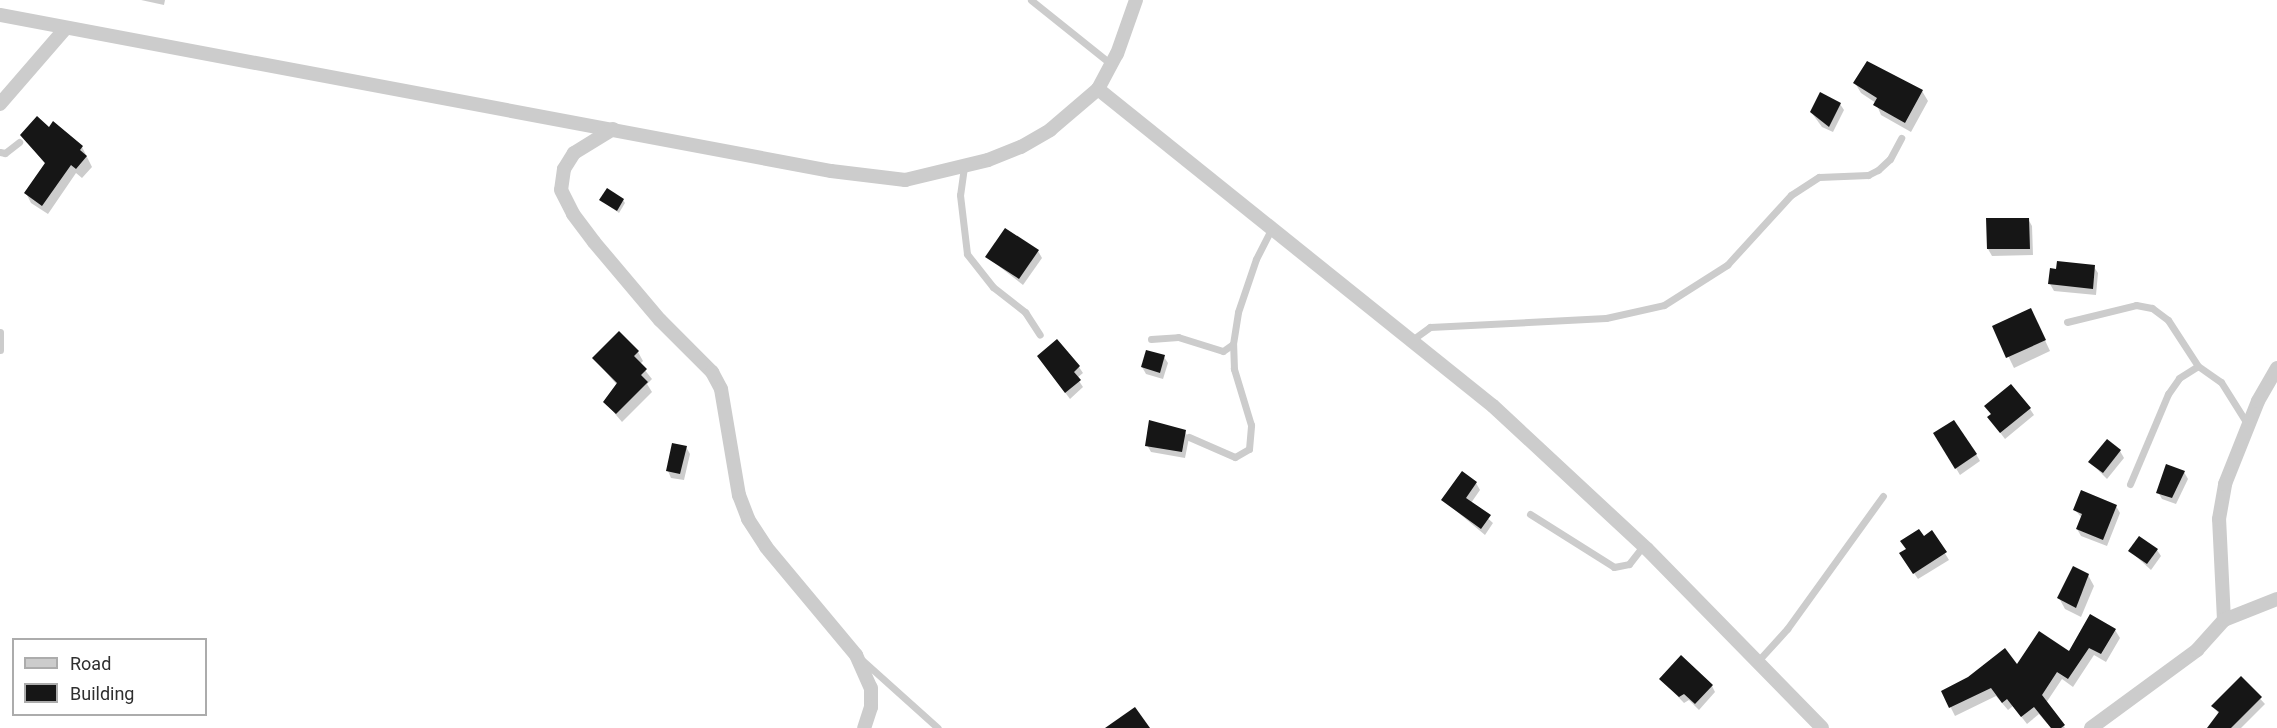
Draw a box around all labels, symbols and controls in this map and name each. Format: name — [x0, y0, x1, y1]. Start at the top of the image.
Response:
legend — [12, 638, 207, 716]
text: Road — [70, 653, 111, 674]
text: Building — [70, 683, 134, 704]

